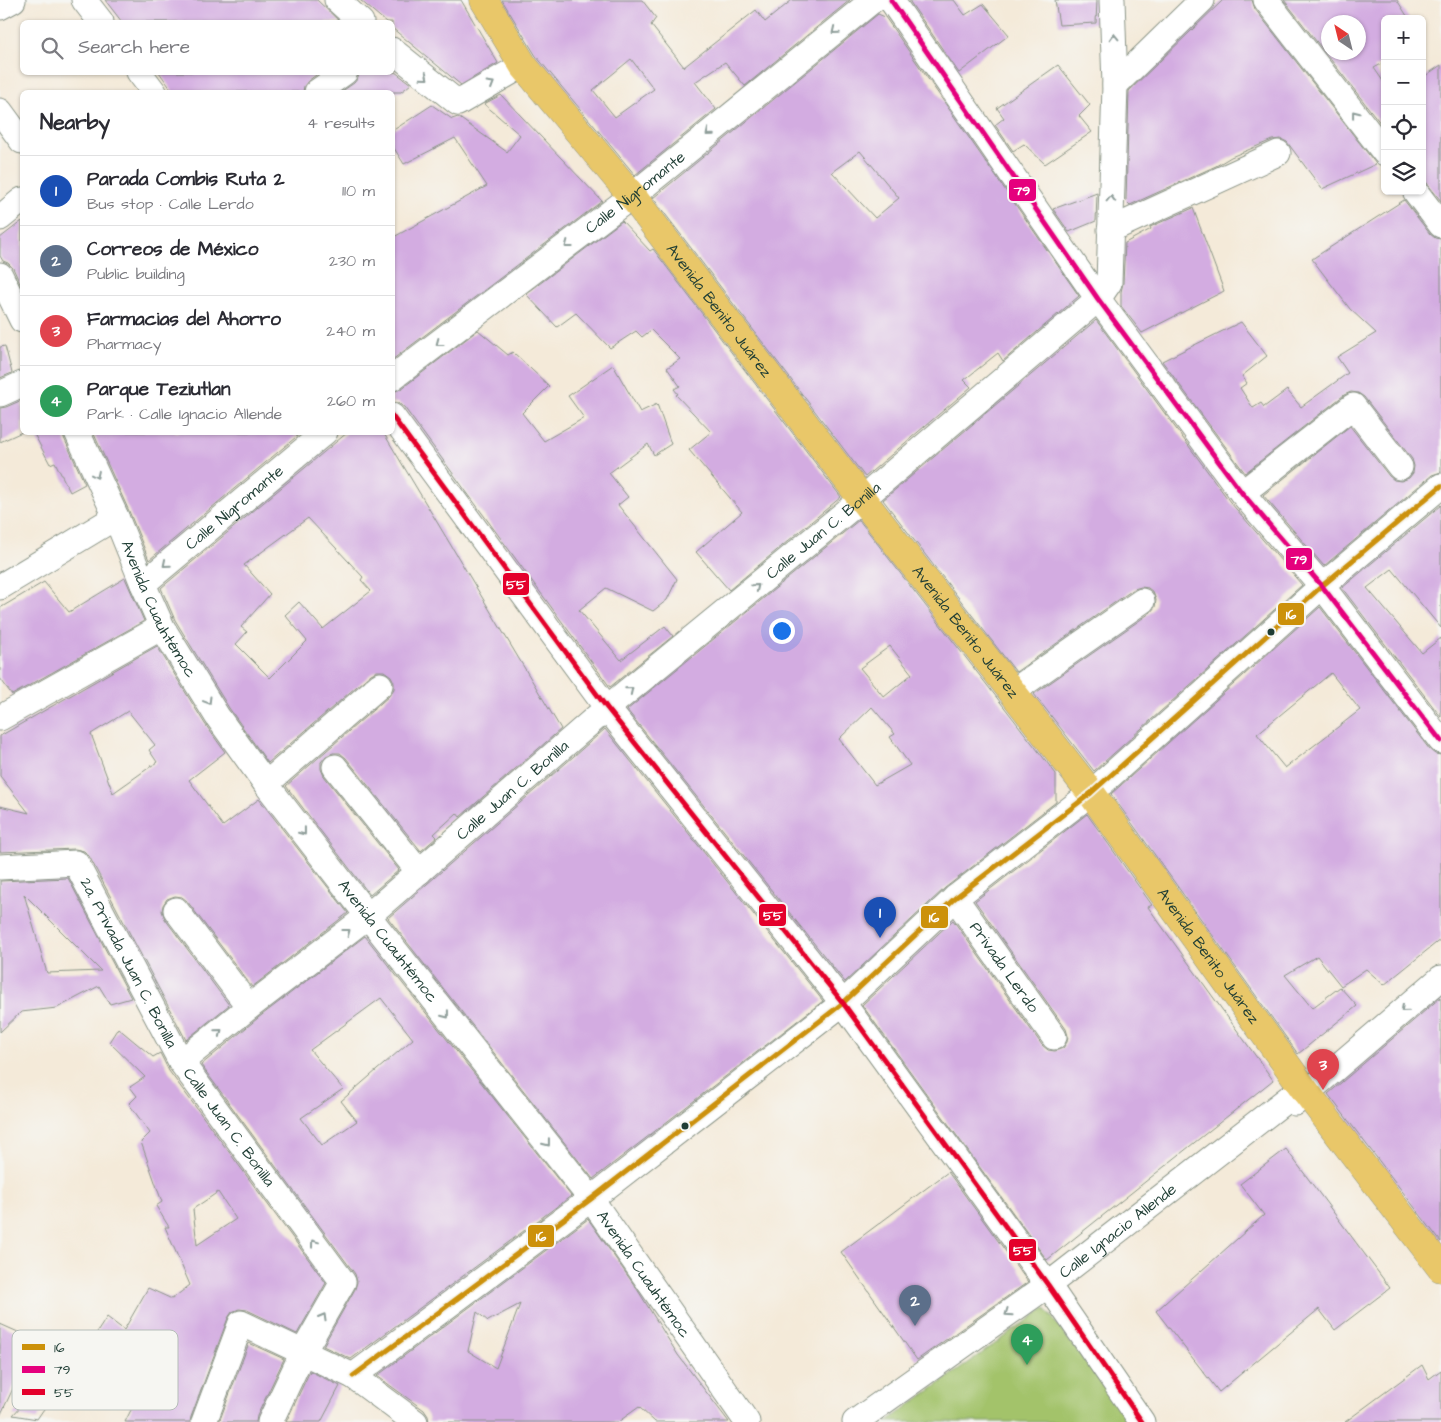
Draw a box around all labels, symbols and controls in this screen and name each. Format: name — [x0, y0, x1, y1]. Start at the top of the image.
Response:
north arrow — [1321, 15, 1366, 60]
map controls — [1381, 15, 1426, 195]
button: + — [1381, 15, 1426, 60]
search box — [20, 20, 395, 75]
one-way arrow — [832, 25, 841, 34]
one-way arrow — [1108, 32, 1119, 40]
icon: search — [38, 34, 66, 62]
text: Search here — [78, 34, 190, 61]
button: − — [1381, 60, 1426, 105]
one-way arrow — [420, 71, 429, 80]
one-way arrow — [485, 81, 494, 91]
button: locate — [1381, 105, 1426, 150]
text: Nearby — [40, 108, 110, 137]
one-way arrow — [1352, 111, 1360, 120]
text: 4 results — [307, 112, 375, 134]
one-way arrow — [706, 128, 715, 137]
street label: Calle Nigromante — [581, 146, 690, 239]
button: layers — [1381, 150, 1426, 195]
text: Parada Combis Ruta 2 — [87, 166, 285, 193]
line badge: 79 — [1008, 178, 1037, 202]
text: 1 — [55, 180, 57, 202]
text: 110 m — [342, 180, 375, 202]
text: 79 — [1013, 181, 1030, 201]
text: Bus stop · Calle Lerdo — [87, 193, 254, 215]
one-way arrow — [1106, 195, 1117, 203]
text: Correos de México — [87, 236, 258, 263]
one-way arrow — [564, 239, 574, 248]
street label: Avenida Benito Juárez — [661, 239, 777, 382]
text: 2 — [51, 250, 61, 272]
text: 230 m — [329, 250, 375, 272]
text: Public building — [87, 263, 185, 285]
text: Farmacias del Ahorro — [87, 306, 281, 333]
text: 3 — [52, 320, 60, 342]
text: 240 m — [326, 320, 375, 342]
text: Pharmacy — [87, 333, 162, 355]
one-way arrow — [435, 337, 445, 346]
text: Parque Teziutlan — [87, 376, 230, 403]
text: 4 — [51, 390, 61, 412]
text: 260 m — [327, 390, 375, 412]
text: Park · Calle Ignacio Allende — [87, 403, 282, 425]
street label: Calle Nigromante — [181, 460, 288, 555]
one-way arrow — [90, 469, 100, 478]
street label: Calle Juan C. Bonilla — [761, 477, 886, 584]
street label: Avenida Cuauhtémoc — [116, 537, 202, 682]
line badge: 79 — [1285, 547, 1313, 571]
text: 79 — [1290, 550, 1307, 570]
one-way arrow — [163, 559, 172, 568]
street label: Avenida Benito Juárez — [907, 561, 1024, 703]
line badge: 55 — [502, 572, 530, 596]
text: 55 — [506, 575, 527, 595]
one-way arrow — [750, 583, 759, 592]
line badge: 16 — [1277, 602, 1305, 626]
text: 16 — [1286, 605, 1297, 625]
your location — [769, 618, 795, 644]
unlabelled marker — [1266, 627, 1276, 637]
one-way arrow — [624, 687, 633, 695]
one-way arrow — [201, 695, 211, 704]
street label: Calle Juan C. Bonilla — [452, 735, 574, 845]
one-way arrow — [298, 826, 306, 835]
street label: 2a. Privada Juan C. Bonilla — [75, 874, 183, 1052]
street label: Avenida Cuauhtémoc — [333, 875, 443, 1007]
street label: Avenida Benito Juárez — [1152, 883, 1265, 1028]
pin: 1 — [864, 897, 896, 938]
line badge: 55 — [758, 903, 787, 927]
line badge: 16 — [920, 905, 949, 929]
text: 55 — [763, 906, 784, 926]
text: 16 — [929, 908, 940, 928]
street label: Privada Lerdo — [964, 918, 1044, 1017]
one-way arrow — [341, 929, 351, 938]
one-way arrow — [1401, 1004, 1410, 1012]
one-way arrow — [441, 1009, 449, 1018]
one-way arrow — [213, 1028, 222, 1037]
pin: 3 — [1307, 1049, 1339, 1090]
street label: Calle Juan C. Bonilla — [178, 1063, 280, 1191]
unlabelled marker — [680, 1121, 690, 1131]
one-way arrow — [541, 1137, 549, 1146]
street label: Calle Ignacio Allende — [1054, 1178, 1181, 1283]
street label: Avenida Cuauhtémoc — [591, 1206, 696, 1342]
line badge: 16 — [527, 1224, 555, 1248]
text: 16 — [536, 1227, 547, 1247]
line badge: 55 — [1008, 1238, 1037, 1262]
one-way arrow — [312, 1240, 320, 1249]
text: 55 — [1013, 1241, 1034, 1261]
pin: 2 — [899, 1285, 931, 1326]
one-way arrow — [1004, 1307, 1014, 1316]
one-way arrow — [317, 1313, 327, 1322]
pin: 4 — [1011, 1324, 1043, 1365]
legend — [12, 1330, 178, 1410]
text: 16 — [54, 1338, 65, 1358]
text: 79 — [54, 1360, 71, 1380]
text: 55 — [54, 1383, 74, 1403]

